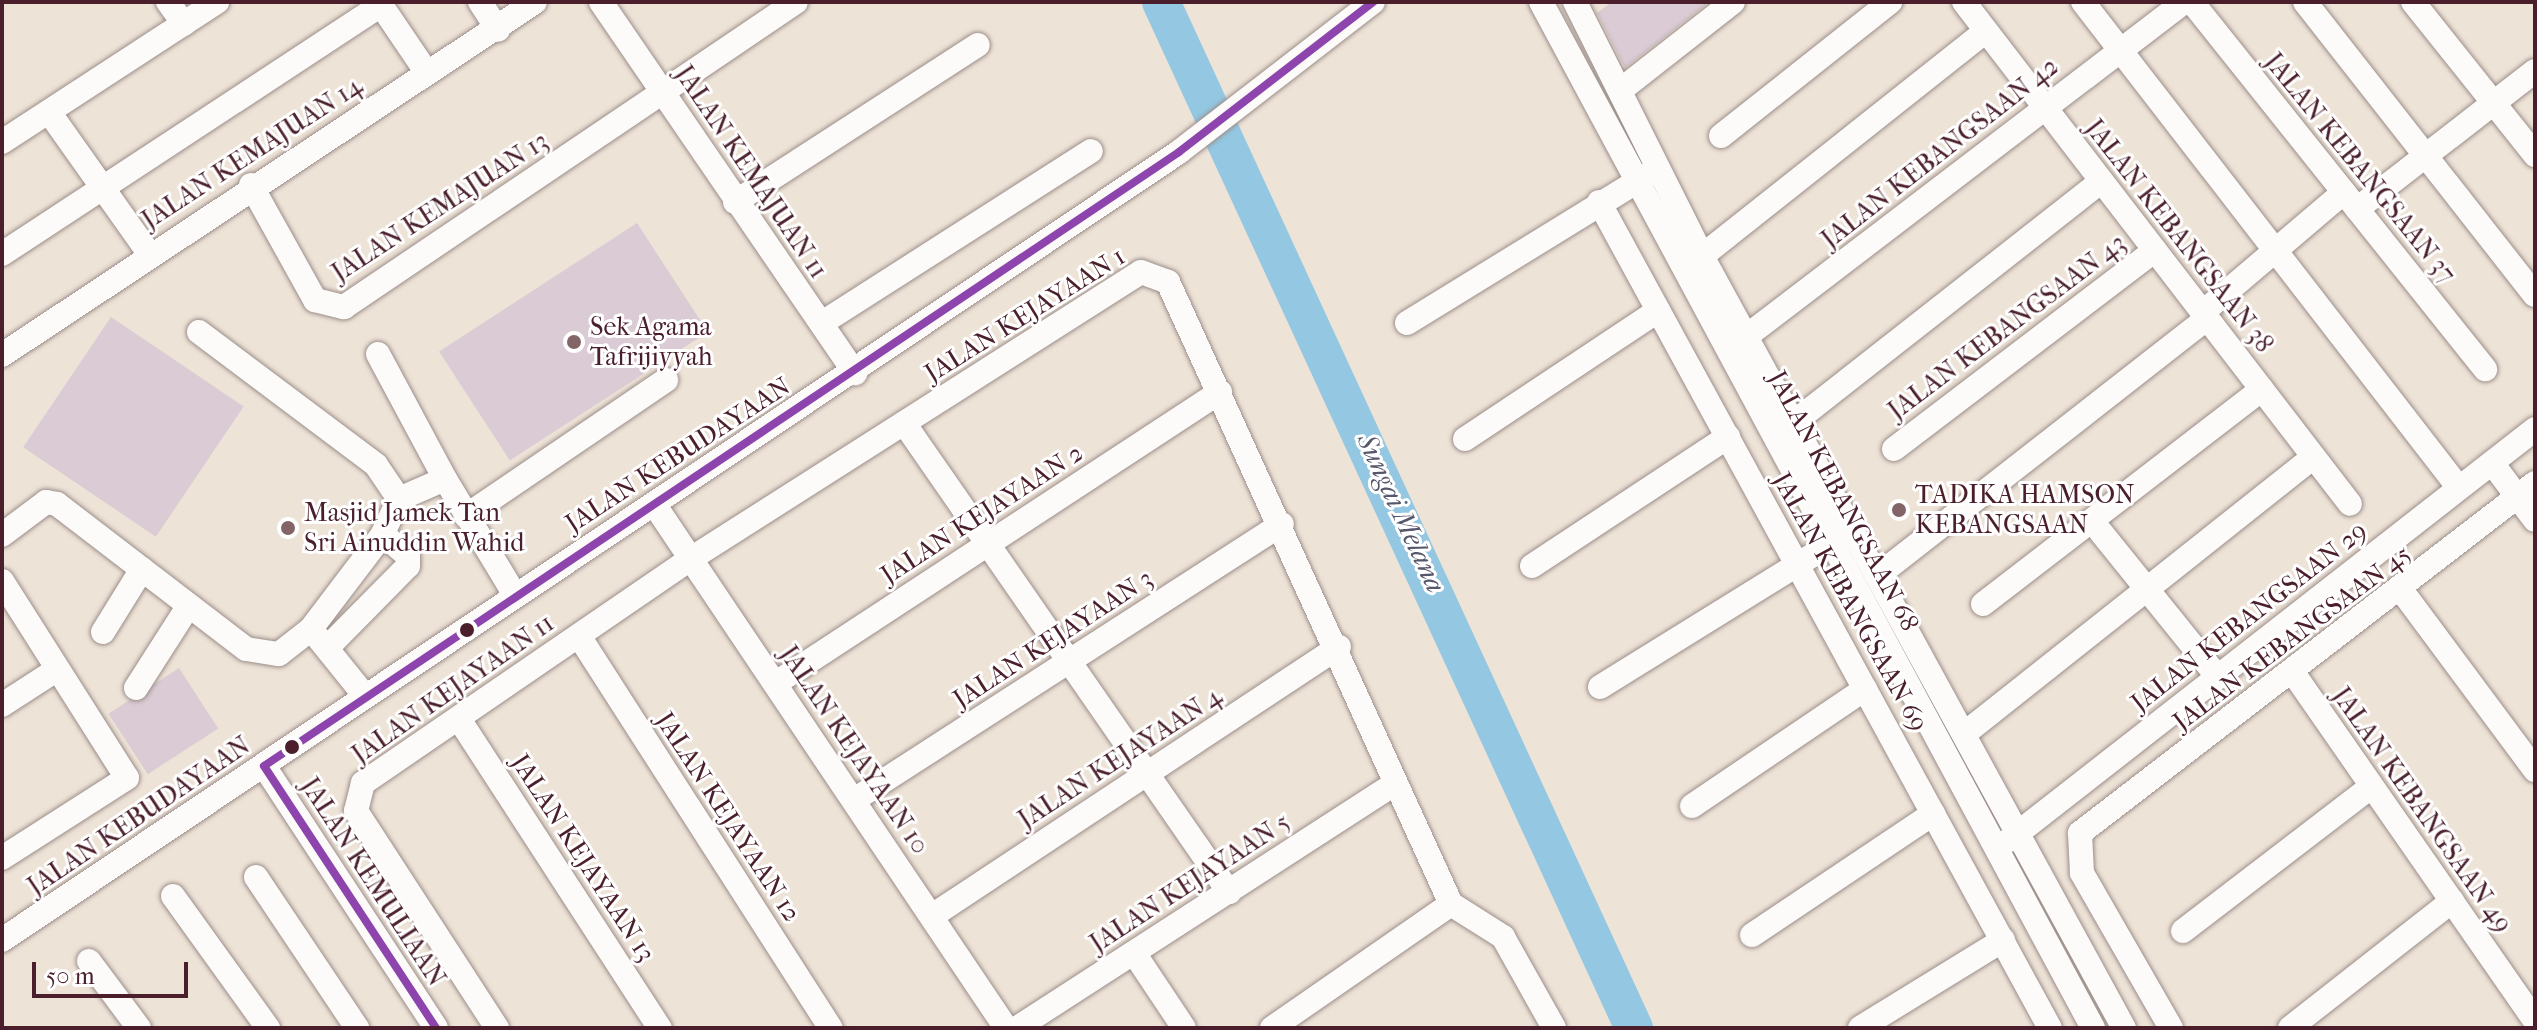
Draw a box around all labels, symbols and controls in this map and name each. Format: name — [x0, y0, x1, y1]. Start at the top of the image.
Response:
street label: JALAN KEBANGSAAN 37 — [2258, 47, 2462, 289]
street label: JALAN KEBANGSAAN 42 — [1815, 51, 2065, 255]
street label: JALAN KEMAJUAN 11 — [668, 60, 834, 284]
street label: JALAN KEMAJUAN 14 — [136, 70, 368, 236]
street label: JALAN KEBANGSAAN 38 — [2078, 113, 2280, 359]
street label: JALAN KEMAJUAN 13 — [326, 125, 554, 289]
street label: JALAN KEBANGSAAN 43 — [1882, 227, 2132, 427]
street label: JALAN KEJAYAAN 1 — [919, 241, 1131, 389]
place label: Sek Agama Tafrijiyyah — [590, 311, 712, 372]
marker: Sek Agama Tafrijiyyah — [565, 333, 583, 351]
street label: JALAN KEBANGSAAN 68 — [1761, 365, 1925, 637]
street label: JALAN KEBUDAYAAN — [560, 371, 796, 539]
water label: Sungai Melana — [1349, 428, 1453, 598]
street label: JALAN KEJAYAAN 2 — [875, 437, 1089, 591]
street label: JALAN KEBANGSAAN 69 — [1766, 467, 1934, 737]
place label: TADIKA HAMSON KEBANGSAAN — [1915, 479, 2134, 540]
place label: Masjid Jamek Tan Sri Ainuddin Wahid — [304, 497, 524, 558]
marker: TADIKA HAMSON KEBANGSAAN — [1890, 501, 1908, 519]
street label: JALAN KEBANGSAAN 29 — [2125, 515, 2373, 719]
marker: Masjid Jamek Tan Sri Ainuddin Wahid — [279, 519, 297, 537]
street label: JALAN KEBANGSAAN 45 — [2167, 538, 2417, 738]
street label: JALAN KEJAYAAN 3 — [947, 563, 1159, 715]
street label: JALAN KEJAYAAN 11 — [346, 608, 560, 770]
unlabelled marker — [459, 622, 475, 638]
street label: JALAN KEJAYAAN 10 — [773, 640, 935, 860]
street label: JALAN KEJAYAAN 4 — [1012, 681, 1228, 835]
street label: JALAN KEBANGSAAN 49 — [2325, 681, 2519, 939]
street label: JALAN KEJAYAAN 12 — [649, 706, 807, 928]
street label: JALAN KEBUDAYAAN — [22, 730, 256, 902]
unlabelled marker — [284, 739, 300, 755]
street label: JALAN KEJAYAAN 13 — [504, 748, 662, 968]
street label: JALAN KEMULIAAN — [294, 772, 452, 992]
street label: JALAN KEJAYAAN 5 — [1084, 807, 1296, 959]
scale bar — [36, 946, 192, 996]
text: 50 m — [46, 962, 95, 990]

